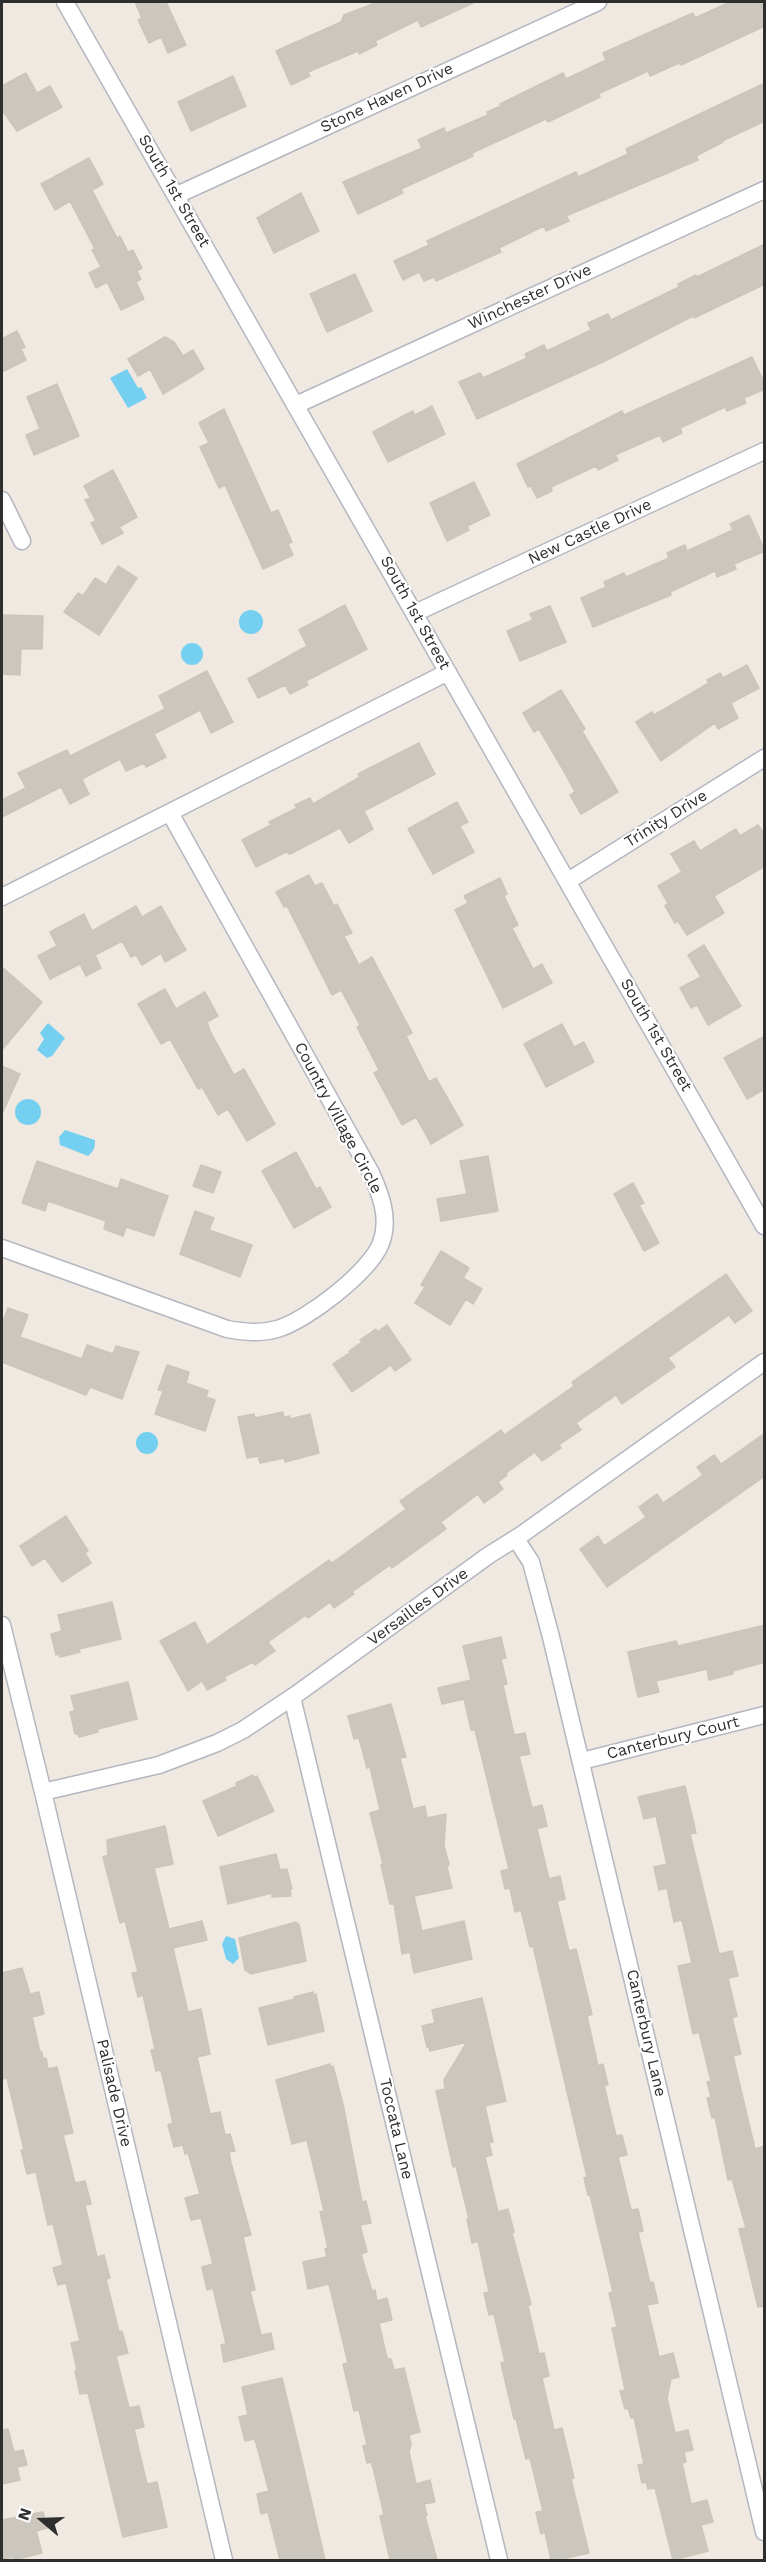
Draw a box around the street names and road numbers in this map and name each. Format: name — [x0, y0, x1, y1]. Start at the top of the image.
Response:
street label: Stone Haven Drive — [318, 59, 456, 137]
street label: South 1st Street — [134, 131, 214, 251]
street label: Winchester Drive — [465, 260, 595, 334]
street label: New Castle Drive — [525, 495, 655, 569]
street label: South 1st Street — [376, 553, 454, 673]
street label: Trinity Drive — [621, 786, 711, 852]
street label: South 1st Street — [616, 975, 696, 1095]
street label: Country Village Circle — [290, 1039, 386, 1197]
street label: Versailles Drive — [364, 1564, 472, 1650]
street label: Canterbury Court — [605, 1712, 741, 1764]
street label: Canterbury Lane — [622, 1967, 670, 2099]
street label: Palisade Drive — [92, 2037, 136, 2149]
street label: Toccata Lane — [375, 2077, 417, 2181]

